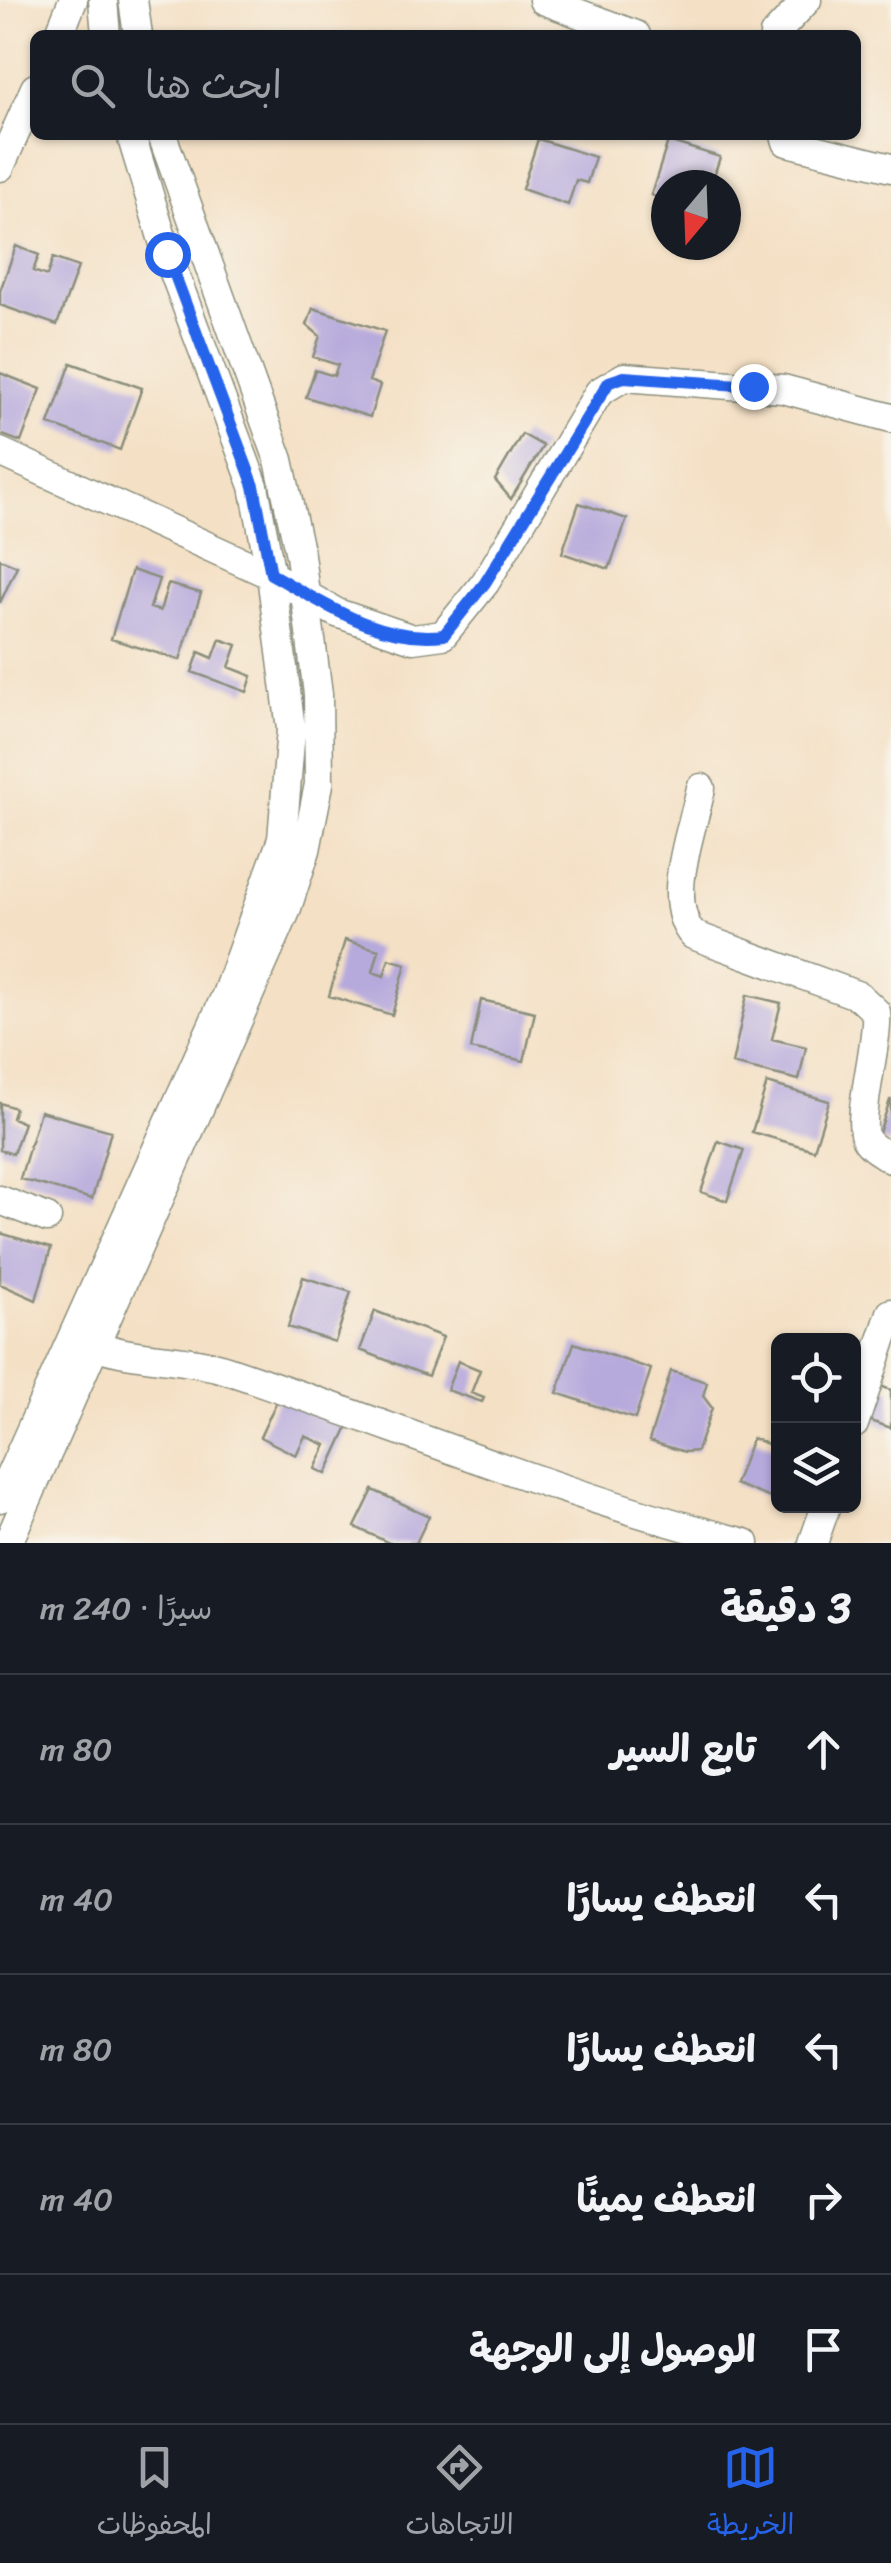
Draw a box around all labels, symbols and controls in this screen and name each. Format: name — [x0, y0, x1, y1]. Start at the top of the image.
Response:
search box — [30, 30, 861, 140]
text: ابحث هنا — [145, 52, 282, 119]
icon: search — [65, 58, 120, 113]
north arrow — [651, 170, 741, 260]
route start — [145, 232, 191, 278]
route end — [731, 364, 777, 410]
map controls — [771, 1333, 861, 1513]
button: locate — [771, 1333, 861, 1423]
button: layers — [771, 1423, 861, 1513]
text: 3 دقيقة — [720, 1571, 851, 1645]
text: سيرًا · 240 m — [40, 1580, 213, 1637]
text: تابع السير — [611, 1716, 756, 1783]
text: 80 m — [40, 1721, 112, 1778]
icon: ahead — [796, 1722, 851, 1777]
text: انعطف يسارًا — [567, 1866, 756, 1933]
text: 40 m — [40, 1871, 113, 1928]
icon: left — [796, 1872, 851, 1927]
text: انعطف يسارًا — [567, 2016, 756, 2083]
text: 80 m — [40, 2021, 112, 2078]
icon: left — [796, 2022, 851, 2077]
text: انعطف يمينًا — [576, 2166, 756, 2233]
text: 40 m — [40, 2171, 113, 2228]
icon: right — [796, 2172, 851, 2227]
text: الوصول إلى الوجهة — [469, 2316, 756, 2383]
icon: arrive — [796, 2322, 851, 2377]
tab: المحفوظات — [97, 2440, 212, 2549]
tab: الاتجاهات — [405, 2440, 514, 2549]
tab: الخريطة — [707, 2440, 794, 2549]

